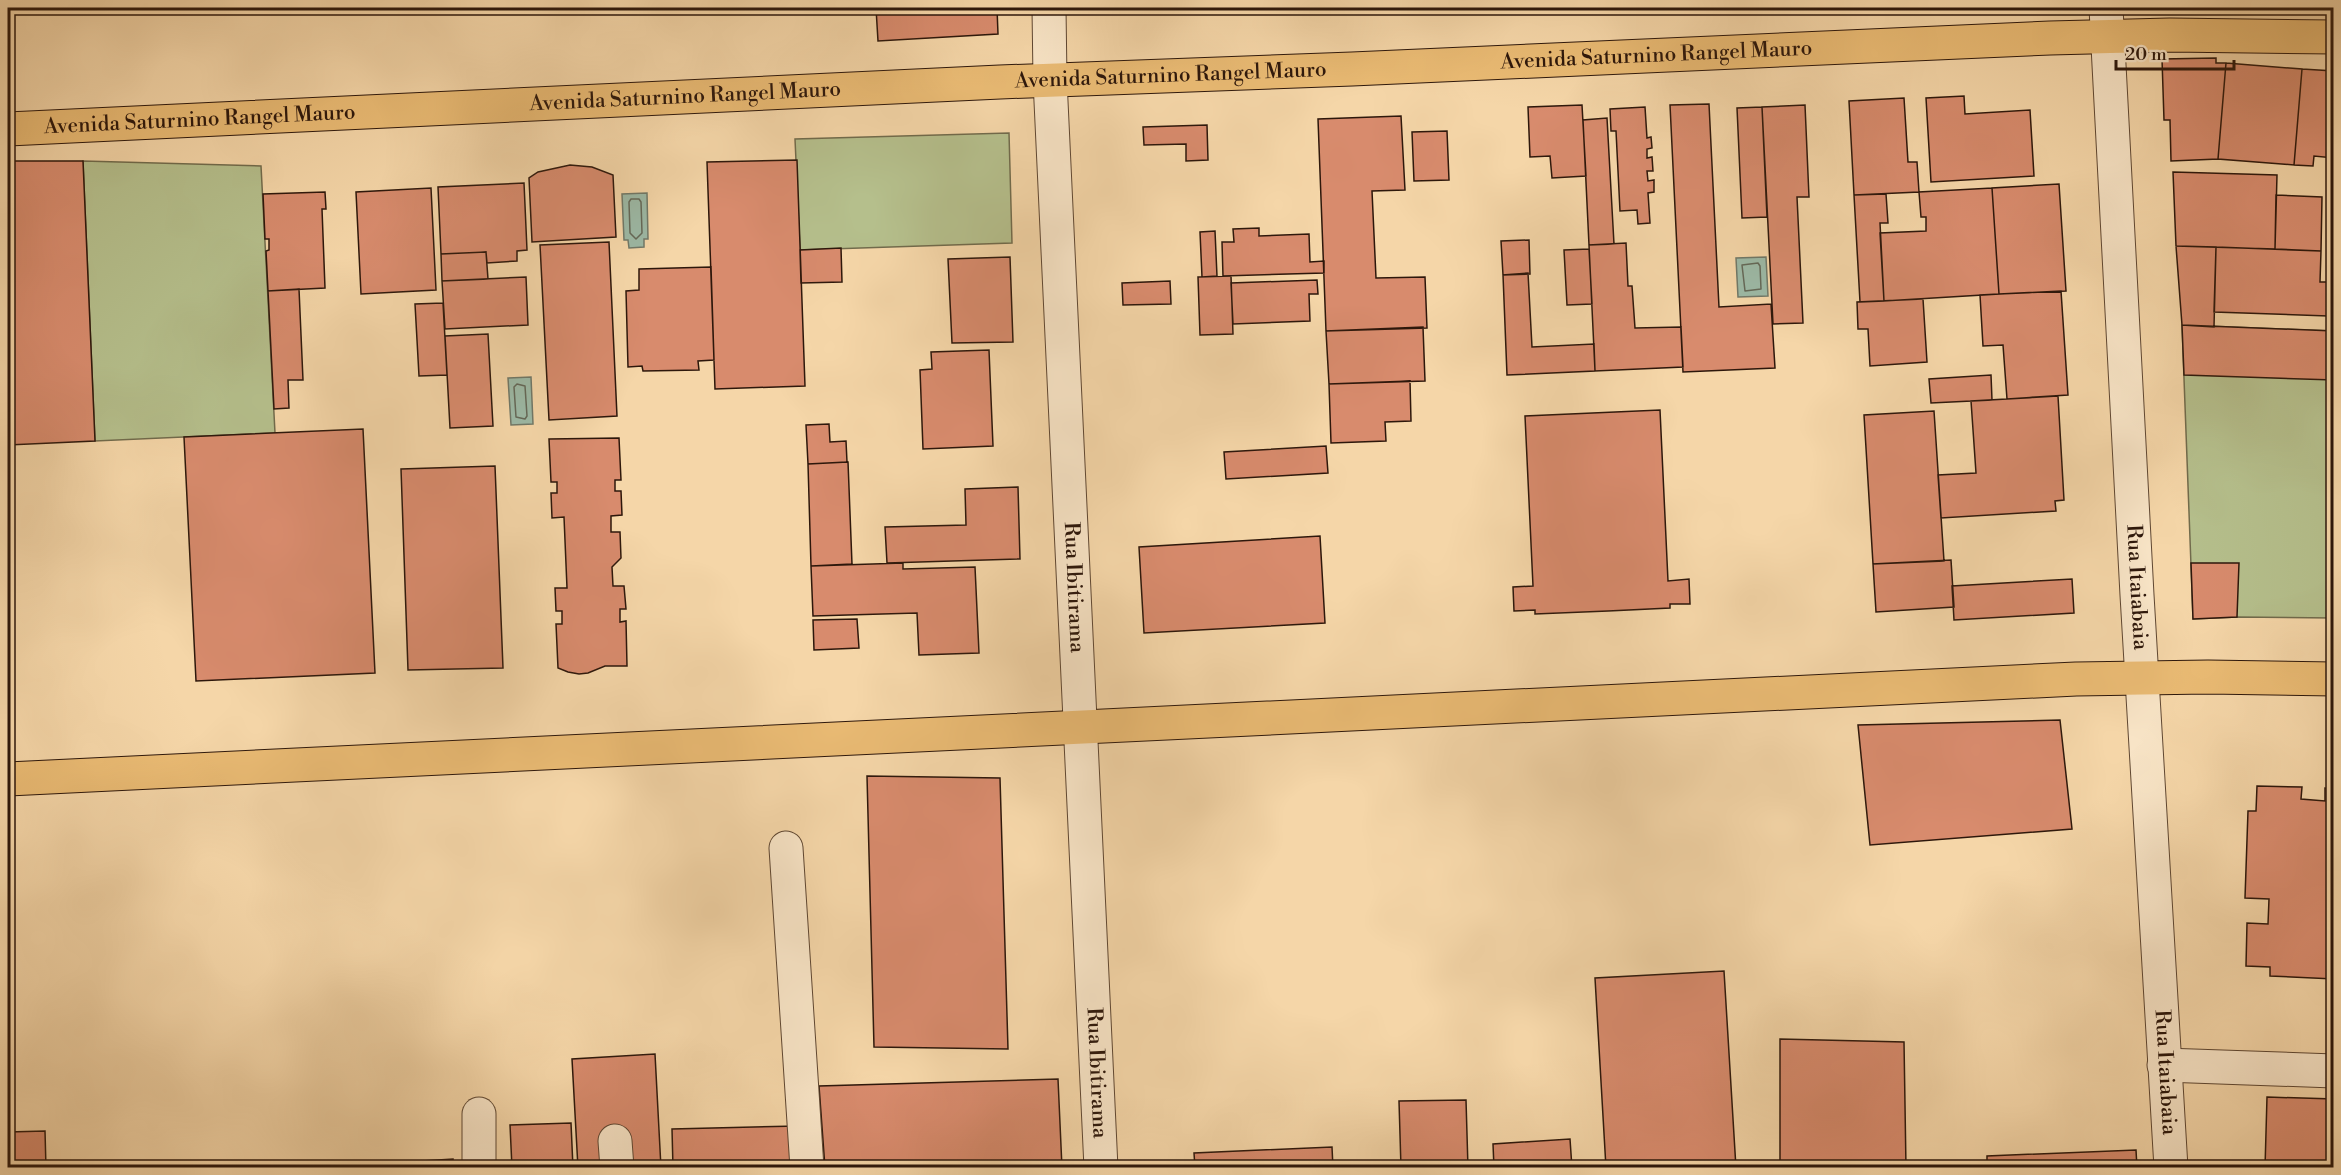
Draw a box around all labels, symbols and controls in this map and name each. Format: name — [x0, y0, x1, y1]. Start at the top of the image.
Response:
scale bar — [2116, 33, 2234, 71]
street label: Avenida Saturnino Rangel Mauro — [1499, 36, 1813, 75]
text: 20 m — [2125, 43, 2167, 66]
street label: Avenida Saturnino Rangel Mauro — [1013, 57, 1327, 94]
street label: Avenida Saturnino Rangel Mauro — [528, 77, 842, 117]
street label: Avenida Saturnino Rangel Mauro — [42, 100, 356, 140]
street label: Rua Ibitirama — [1058, 521, 1090, 654]
street label: Rua Itaiabaia — [2120, 524, 2153, 651]
street label: Rua Ibitirama — [1080, 1007, 1113, 1139]
street label: Rua Itaiabaia — [2149, 1009, 2182, 1136]

